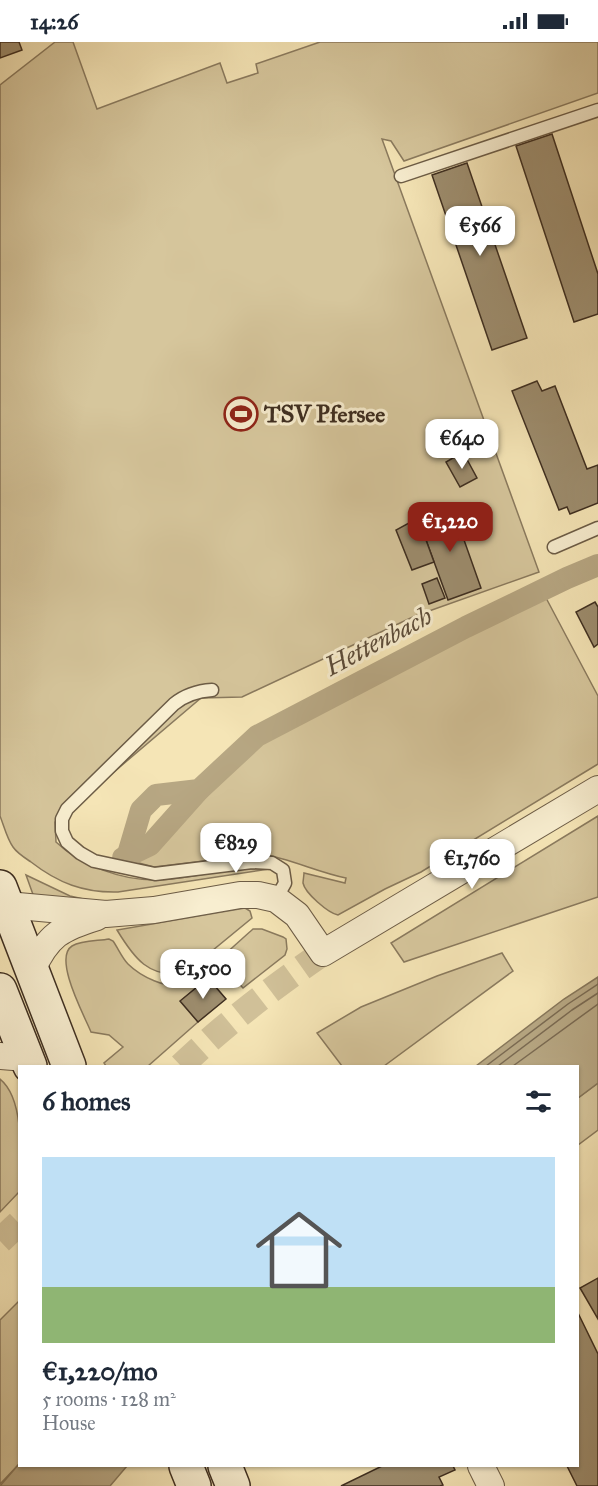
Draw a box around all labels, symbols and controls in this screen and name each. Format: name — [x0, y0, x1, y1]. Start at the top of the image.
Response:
text: 14:26 — [30, 8, 79, 35]
pin: €566 — [444, 206, 516, 257]
text: €566 — [459, 213, 501, 237]
sports icon: TSV Pfersee — [223, 396, 259, 432]
place label: TSV Pfersee — [263, 399, 385, 429]
pin: €640 — [426, 419, 498, 470]
text: €640 — [439, 426, 485, 450]
pin: €1,220 — [401, 502, 499, 553]
text: €1,220 — [422, 509, 478, 533]
water label: Hettenbach — [318, 599, 437, 683]
pin: €829 — [200, 823, 272, 874]
text: €829 — [214, 830, 258, 854]
pin: €1,760 — [423, 839, 521, 890]
text: €1,760 — [444, 846, 500, 870]
pin: €1,500 — [154, 949, 252, 1000]
text: €1,500 — [174, 956, 232, 980]
text: 6 homes — [42, 1085, 131, 1117]
icon: filters — [522, 1085, 555, 1118]
icon: home — [245, 1196, 353, 1304]
text: €1,220/mo — [42, 1355, 158, 1387]
text: 5 rooms · 128 m² — [42, 1387, 176, 1411]
text: House — [42, 1411, 96, 1435]

